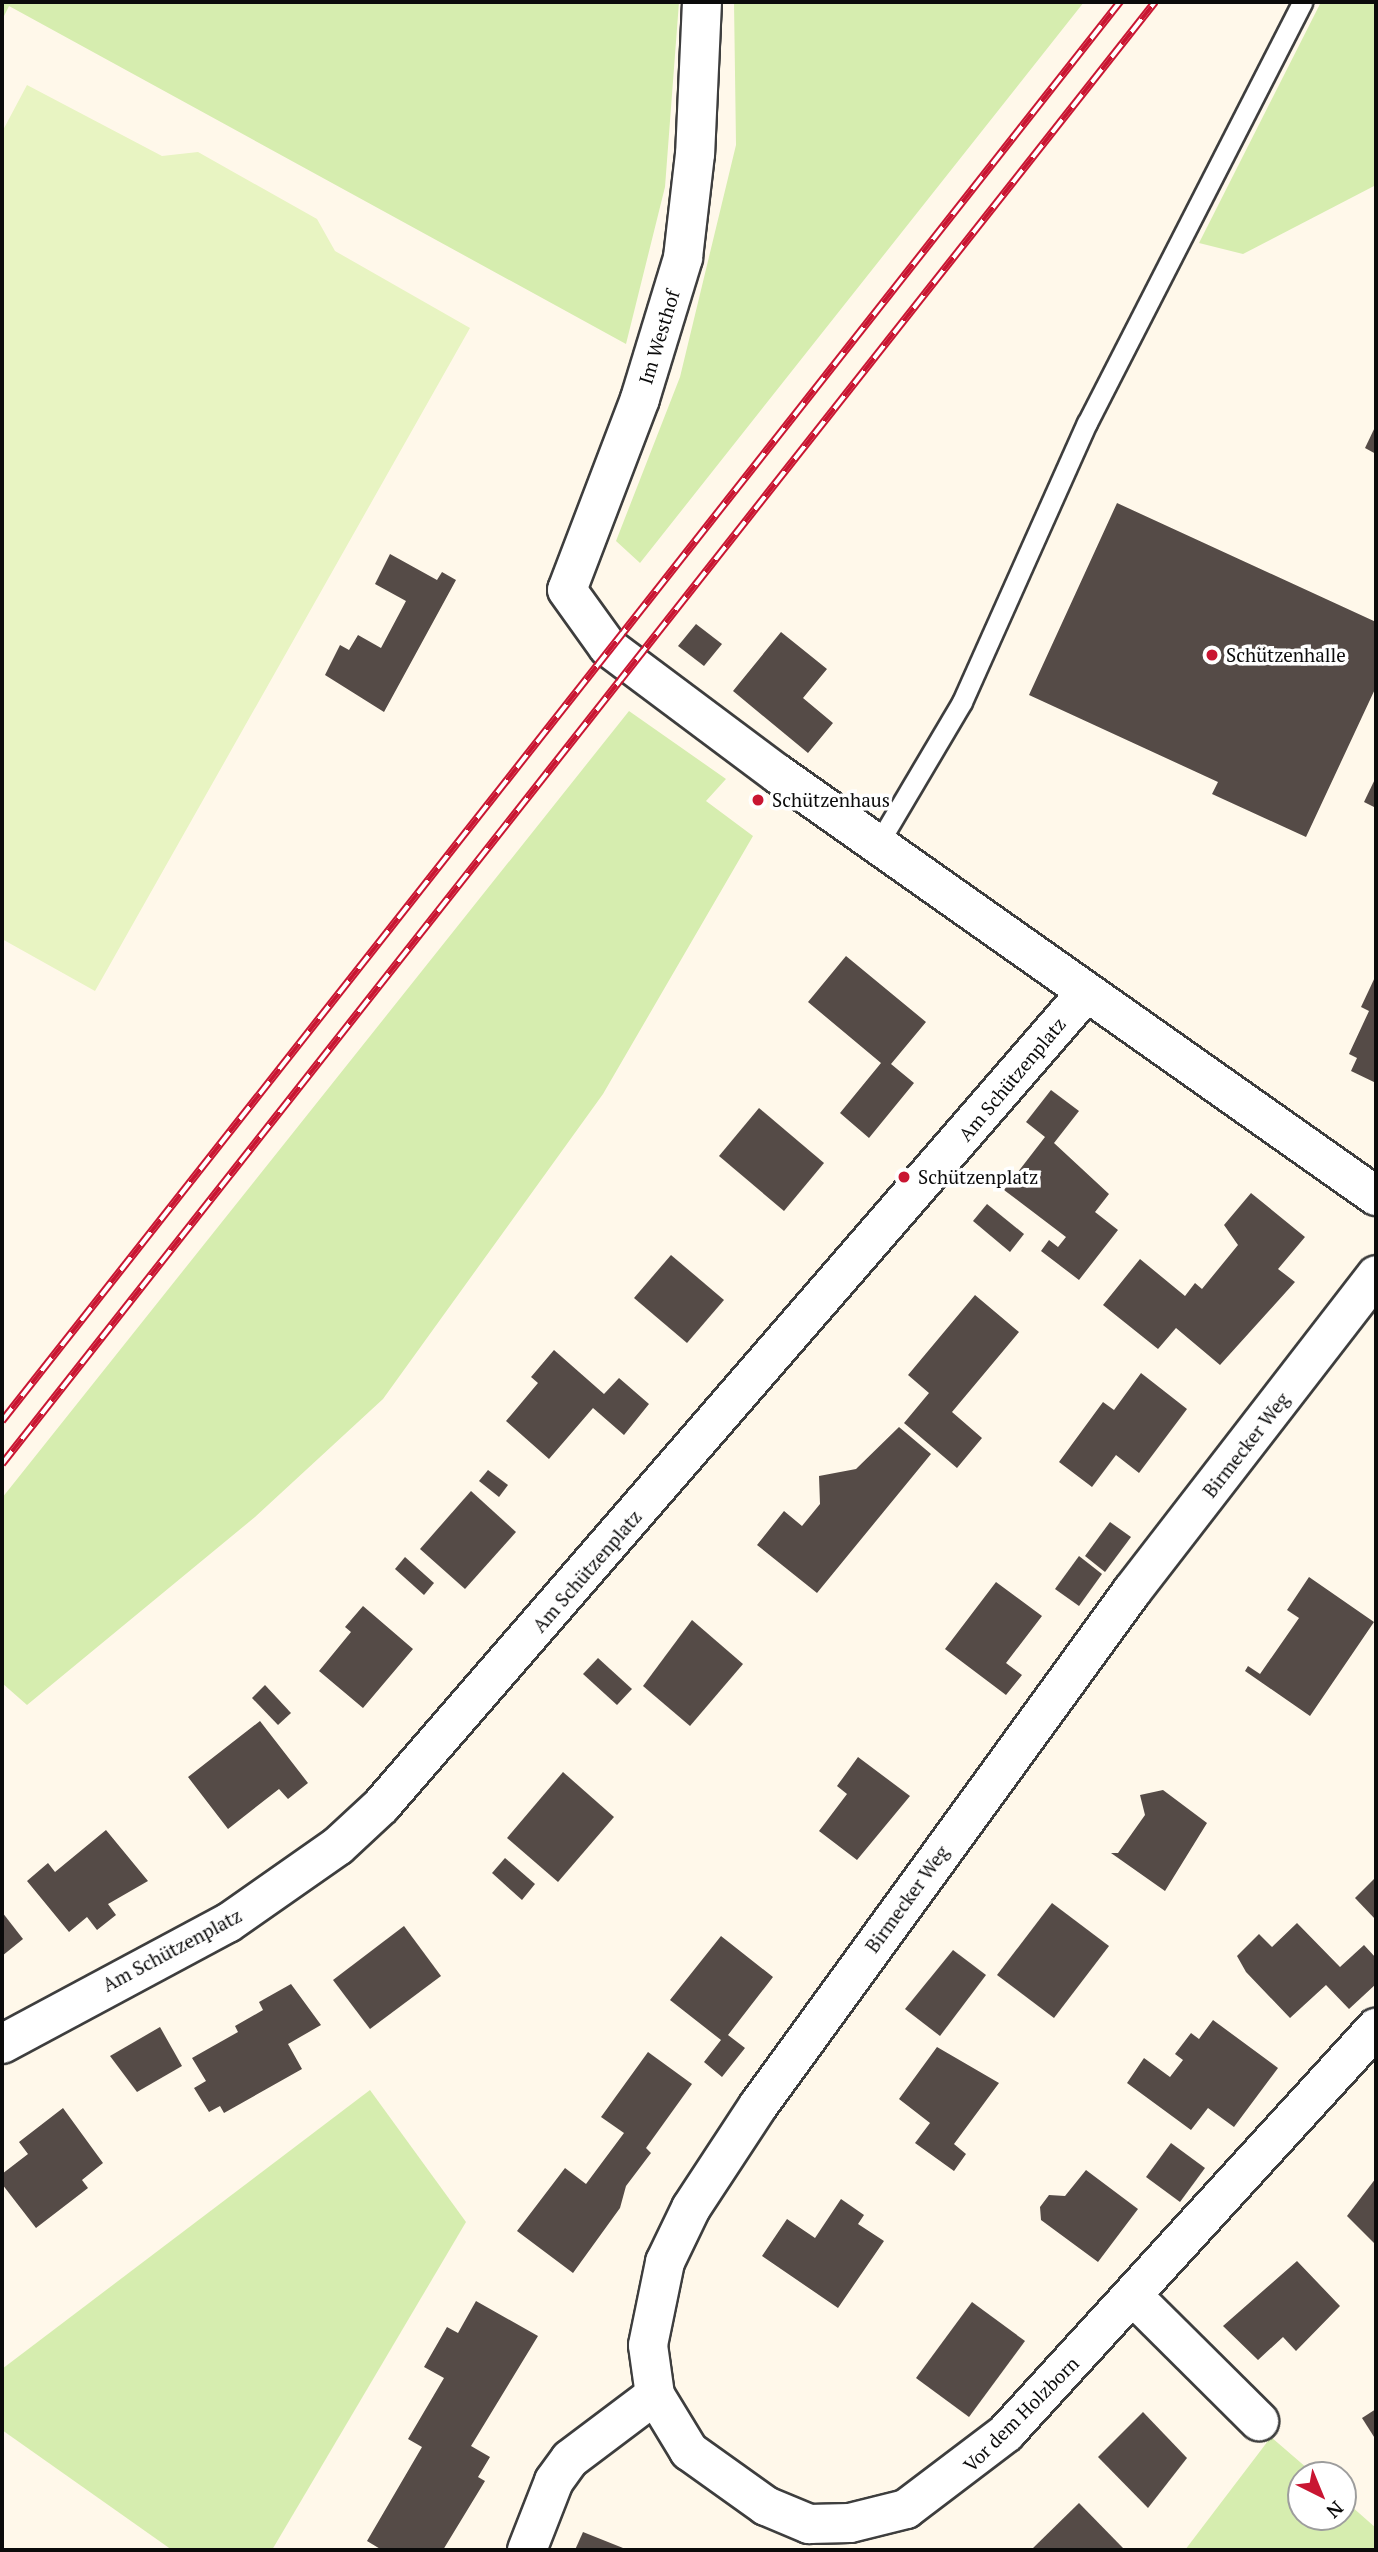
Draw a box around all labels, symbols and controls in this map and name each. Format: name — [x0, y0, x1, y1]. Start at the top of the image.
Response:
street label: Im Westhof — [634, 287, 684, 387]
place label: Schützenhalle — [1226, 644, 1346, 666]
marker: Schützenhalle — [1204, 647, 1220, 663]
place label: Schützenhaus — [772, 789, 890, 811]
marker: Schützenhaus — [750, 792, 766, 808]
street label: Am Schützenplatz — [954, 1013, 1070, 1145]
place label: Schützenplatz — [918, 1166, 1038, 1188]
marker: Schützenplatz — [896, 1169, 912, 1185]
street label: Birmecker Weg — [1198, 1388, 1294, 1502]
street label: Am Schützenplatz — [528, 1505, 646, 1637]
street label: Birmecker Weg — [861, 1841, 953, 1957]
street label: Am Schützenplatz — [98, 1904, 246, 1996]
street label: Vor dem Holzborn — [959, 2352, 1083, 2476]
north arrow — [1287, 2461, 1357, 2531]
text: N — [1322, 2496, 1349, 2524]

